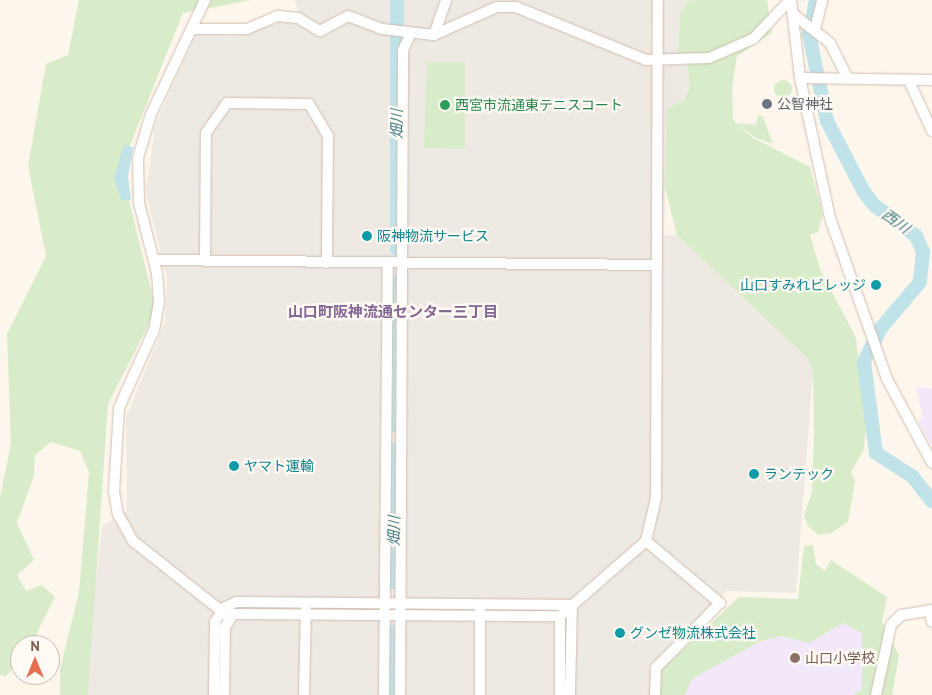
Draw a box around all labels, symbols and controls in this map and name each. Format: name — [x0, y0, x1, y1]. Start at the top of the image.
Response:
place label: 公智神社 — [777, 96, 833, 112]
place label: 西宮市流通東テニスコート — [455, 97, 623, 113]
marker: 公智神社 — [761, 98, 773, 110]
marker: 西宮市流通東テニスコート — [439, 99, 451, 111]
water label: 畑川 — [388, 109, 406, 139]
water label: 西川 — [879, 205, 913, 237]
place label: 阪神物流サービス — [377, 228, 489, 244]
marker: 阪神物流サービス — [361, 230, 373, 242]
place label: 山口すみれビレッジ — [740, 277, 866, 293]
marker: 山口すみれビレッジ — [870, 279, 882, 291]
district label: 山口町阪神流通センター三丁目 — [288, 303, 498, 321]
place label: ヤマト運輸 — [244, 458, 314, 474]
marker: ヤマト運輸 — [228, 460, 240, 472]
place label: ランテック — [764, 466, 834, 482]
marker: ランテック — [748, 468, 760, 480]
water label: 畑川 — [385, 516, 403, 546]
place label: グンゼ物流株式会社 — [630, 625, 756, 641]
marker: グンゼ物流株式会社 — [614, 627, 626, 639]
north arrow — [10, 635, 60, 685]
text: N — [30, 637, 40, 655]
place label: 山口小学校 — [805, 650, 875, 666]
marker: 山口小学校 — [789, 652, 801, 664]

